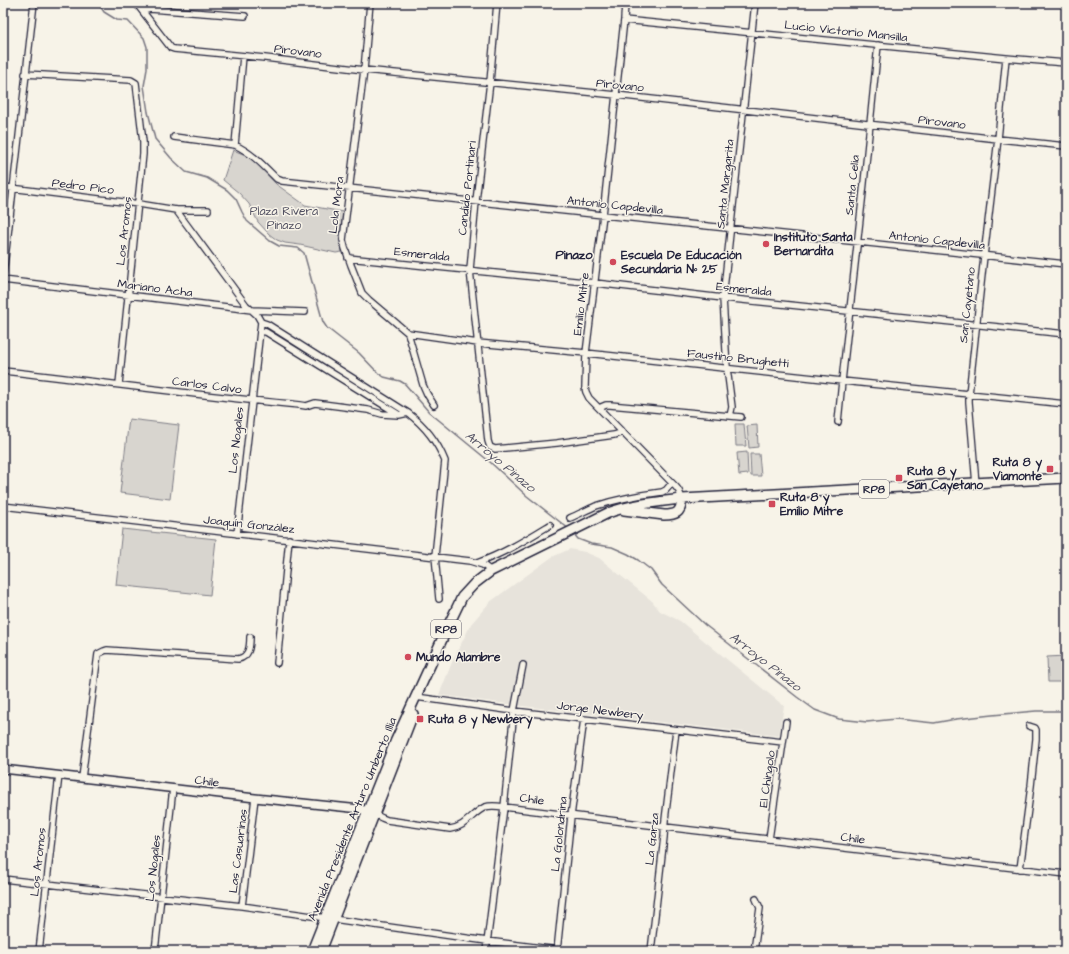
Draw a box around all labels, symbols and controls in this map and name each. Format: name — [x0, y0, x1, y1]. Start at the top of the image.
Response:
street label: Lucio Victorio Mansilla — [784, 17, 908, 46]
street label: Pirovano — [273, 40, 323, 63]
street label: Pirovano — [595, 75, 645, 96]
street label: Pirovano — [917, 111, 967, 134]
street label: Santa Margarita — [712, 138, 740, 230]
street label: Candido Portinari — [454, 140, 481, 236]
street label: Santa Celia — [841, 154, 864, 216]
street label: Pedro Pico — [51, 174, 115, 199]
street label: Lola Mora — [325, 176, 348, 235]
street label: Antonio Capdevilla — [566, 192, 664, 219]
street label: Los Aromos — [112, 196, 137, 266]
park label: Plaza Rivera Pinazo — [250, 203, 318, 234]
street label: Antonio Capdevilla — [888, 227, 986, 254]
place label: Instituto Santa Bernardita — [774, 229, 854, 260]
marker: Instituto Santa Bernardita — [761, 239, 771, 249]
street label: Esmeralda — [393, 243, 451, 266]
district label: Pinazo — [555, 246, 593, 264]
place label: Escuela De Educación Secundaria Nº 25 — [620, 247, 741, 278]
marker: Escuela De Educación Secundaria Nº 25 — [608, 257, 618, 267]
street label: San Cayetano — [955, 266, 981, 344]
street label: Emilio Mitre — [569, 271, 594, 336]
street label: Mariano Acha — [116, 275, 193, 302]
street label: Esmeralda — [715, 278, 773, 301]
street label: Faustino Brughetti — [686, 345, 790, 373]
street label: Carlos Calvo — [171, 373, 243, 398]
street label: Los Nogales — [225, 406, 249, 474]
water label: Arroyo Pinazo — [461, 427, 541, 498]
place label: Ruta 8 y Viamonte — [992, 454, 1042, 485]
place label: Ruta 8 y San Cayetano — [906, 463, 983, 495]
marker: Ruta 8 y Viamonte — [1045, 464, 1055, 474]
marker: Ruta 8 y San Cayetano — [894, 473, 904, 483]
road number: RP8 — [859, 480, 889, 498]
place label: Ruta 8 y Emilio Mitre — [780, 489, 844, 520]
marker: Ruta 8 y Emilio Mitre — [767, 499, 777, 509]
street label: Joaquín González — [203, 511, 295, 538]
road number: RP8 — [431, 620, 461, 638]
water label: Arroyo Pinazo — [725, 628, 806, 697]
place label: Mundo Alambre — [416, 649, 501, 666]
marker: Mundo Alambre — [403, 652, 413, 662]
street label: Jorge Newbery — [555, 697, 645, 725]
place label: Ruta 8 y Newbery — [428, 711, 533, 729]
marker: Ruta 8 y Newbery — [415, 714, 425, 724]
street label: Avenida Presidente Arturo Umberto Illia — [304, 715, 401, 923]
street label: El Chingolo — [755, 749, 781, 809]
street label: Chile — [194, 772, 221, 791]
street label: Chile — [519, 789, 546, 810]
street label: La Golondrina — [547, 796, 572, 873]
street label: Las Casuarinas — [225, 808, 252, 894]
street label: La Garza — [641, 812, 664, 866]
street label: Los Aromos — [26, 827, 51, 897]
street label: Chile — [840, 829, 867, 848]
street label: Los Nogales — [142, 834, 166, 902]

